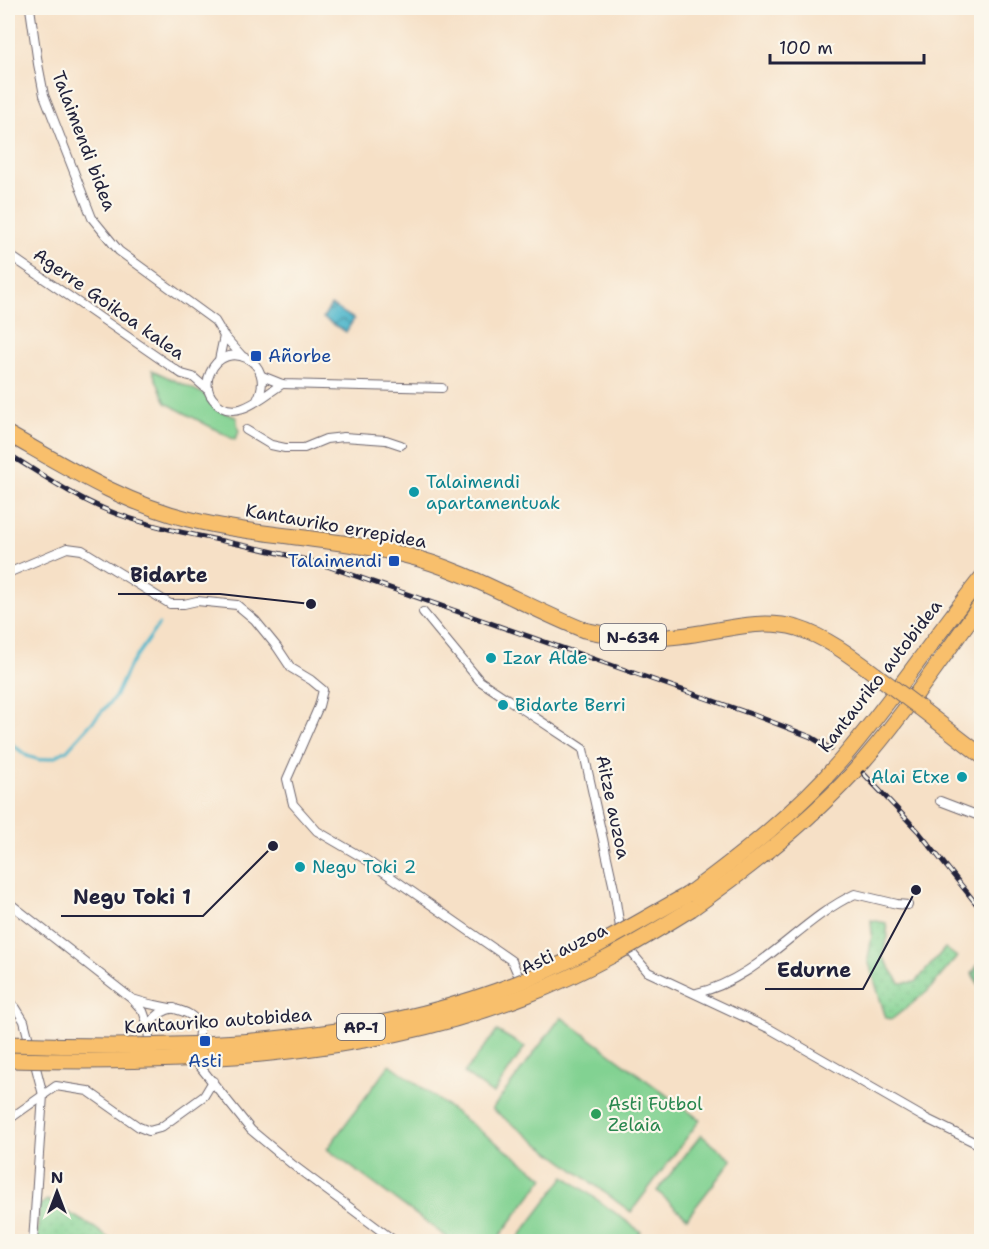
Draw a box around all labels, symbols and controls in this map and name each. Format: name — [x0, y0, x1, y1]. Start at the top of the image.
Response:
scale bar — [770, 27, 924, 65]
text: 100 m — [779, 36, 833, 60]
street label: Talaimendi bidea — [46, 68, 122, 214]
street label: Agerre Goikoa kalea — [28, 243, 190, 365]
place label: Añorbe — [268, 344, 331, 368]
marker: Añorbe — [249, 349, 263, 363]
place label: Talaimendi apartamentuak — [426, 470, 560, 515]
marker: Talaimendi apartamentuak — [407, 485, 421, 499]
street label: Kantauriko errepidea — [243, 498, 429, 554]
place label: Talaimendi — [288, 549, 382, 573]
marker: Talaimendi — [387, 554, 401, 568]
callout: Bidarte — [118, 556, 220, 594]
text: Bidarte — [130, 562, 208, 588]
street label: Kantauriko autobidea — [813, 594, 947, 758]
road number: N-634 — [600, 624, 666, 650]
place label: Izar Alde — [503, 646, 588, 670]
marker: Izar Alde — [484, 651, 498, 665]
place label: Bidarte Berri — [515, 693, 626, 717]
marker: Bidarte Berri — [496, 698, 510, 712]
street label: Aitze auzoa — [590, 753, 636, 861]
place label: Alai Etxe — [871, 765, 950, 789]
marker: Alai Etxe — [955, 770, 969, 784]
place label: Negu Toki 2 — [312, 855, 416, 879]
marker: Negu Toki 2 — [293, 860, 307, 874]
callout: Negu Toki 1 — [61, 878, 203, 916]
text: Negu Toki 1 — [73, 884, 191, 910]
street label: Asti auzoa — [517, 918, 611, 980]
callout: Edurne — [765, 951, 863, 989]
text: Edurne — [777, 957, 851, 983]
street label: Kantauriko autobidea — [123, 1002, 313, 1040]
road number: AP-1 — [337, 1014, 385, 1040]
marker: Asti — [198, 1034, 212, 1048]
place label: Asti — [188, 1049, 222, 1073]
place label: Asti Futbol Zelaia — [608, 1092, 703, 1137]
marker: Asti Futbol Zelaia — [589, 1107, 603, 1121]
north arrow — [27, 1162, 87, 1222]
text: N — [51, 1167, 63, 1188]

